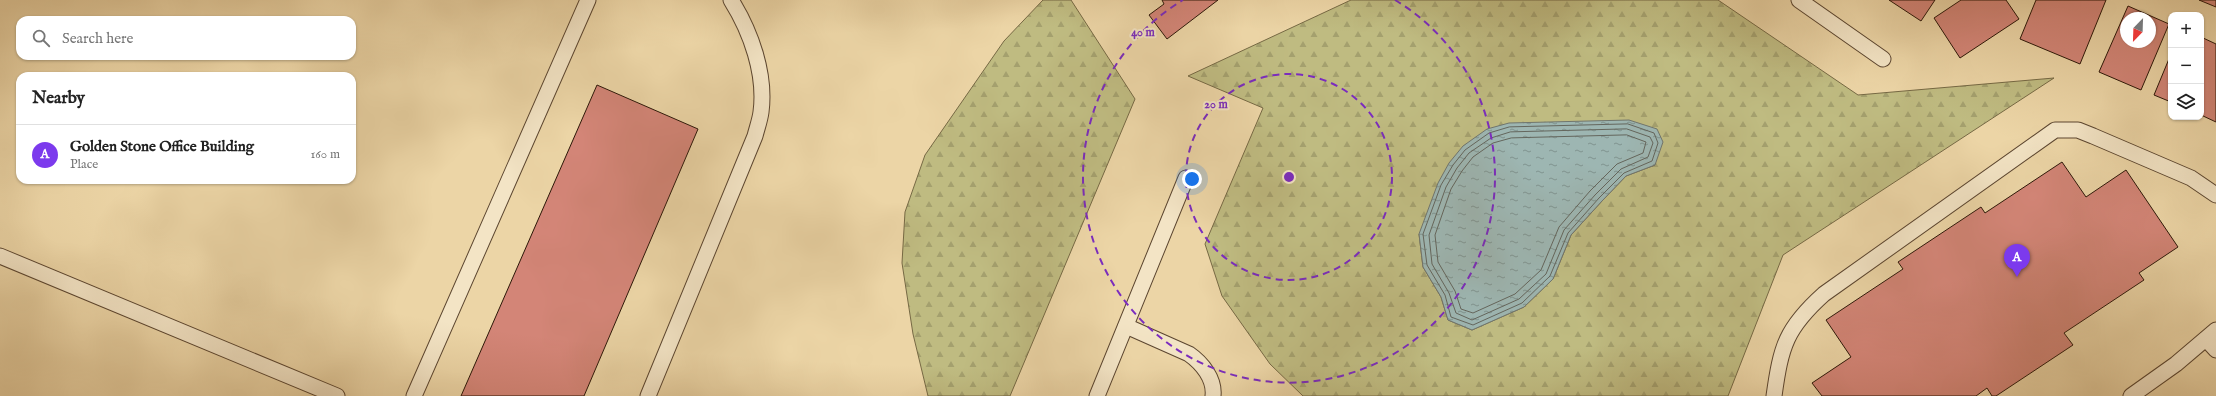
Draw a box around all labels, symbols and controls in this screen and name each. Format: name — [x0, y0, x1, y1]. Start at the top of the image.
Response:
north arrow — [2120, 12, 2156, 48]
map controls — [2168, 12, 2204, 120]
button: + — [2168, 12, 2204, 48]
search box — [16, 16, 356, 60]
text: 40 m — [1131, 25, 1156, 40]
icon: search — [30, 27, 52, 49]
text: Search here — [62, 29, 133, 48]
button: − — [2168, 48, 2204, 84]
button: layers — [2168, 84, 2204, 120]
text: Nearby — [32, 88, 85, 109]
text: 20 m — [1204, 97, 1228, 112]
text: Golden Stone Office Building — [70, 137, 254, 156]
text: A — [41, 146, 49, 163]
text: 160 m — [310, 146, 340, 163]
text: Place — [70, 156, 98, 173]
your location — [1182, 169, 1202, 189]
centre of rings — [1282, 170, 1296, 184]
pin: A — [2004, 244, 2030, 277]

